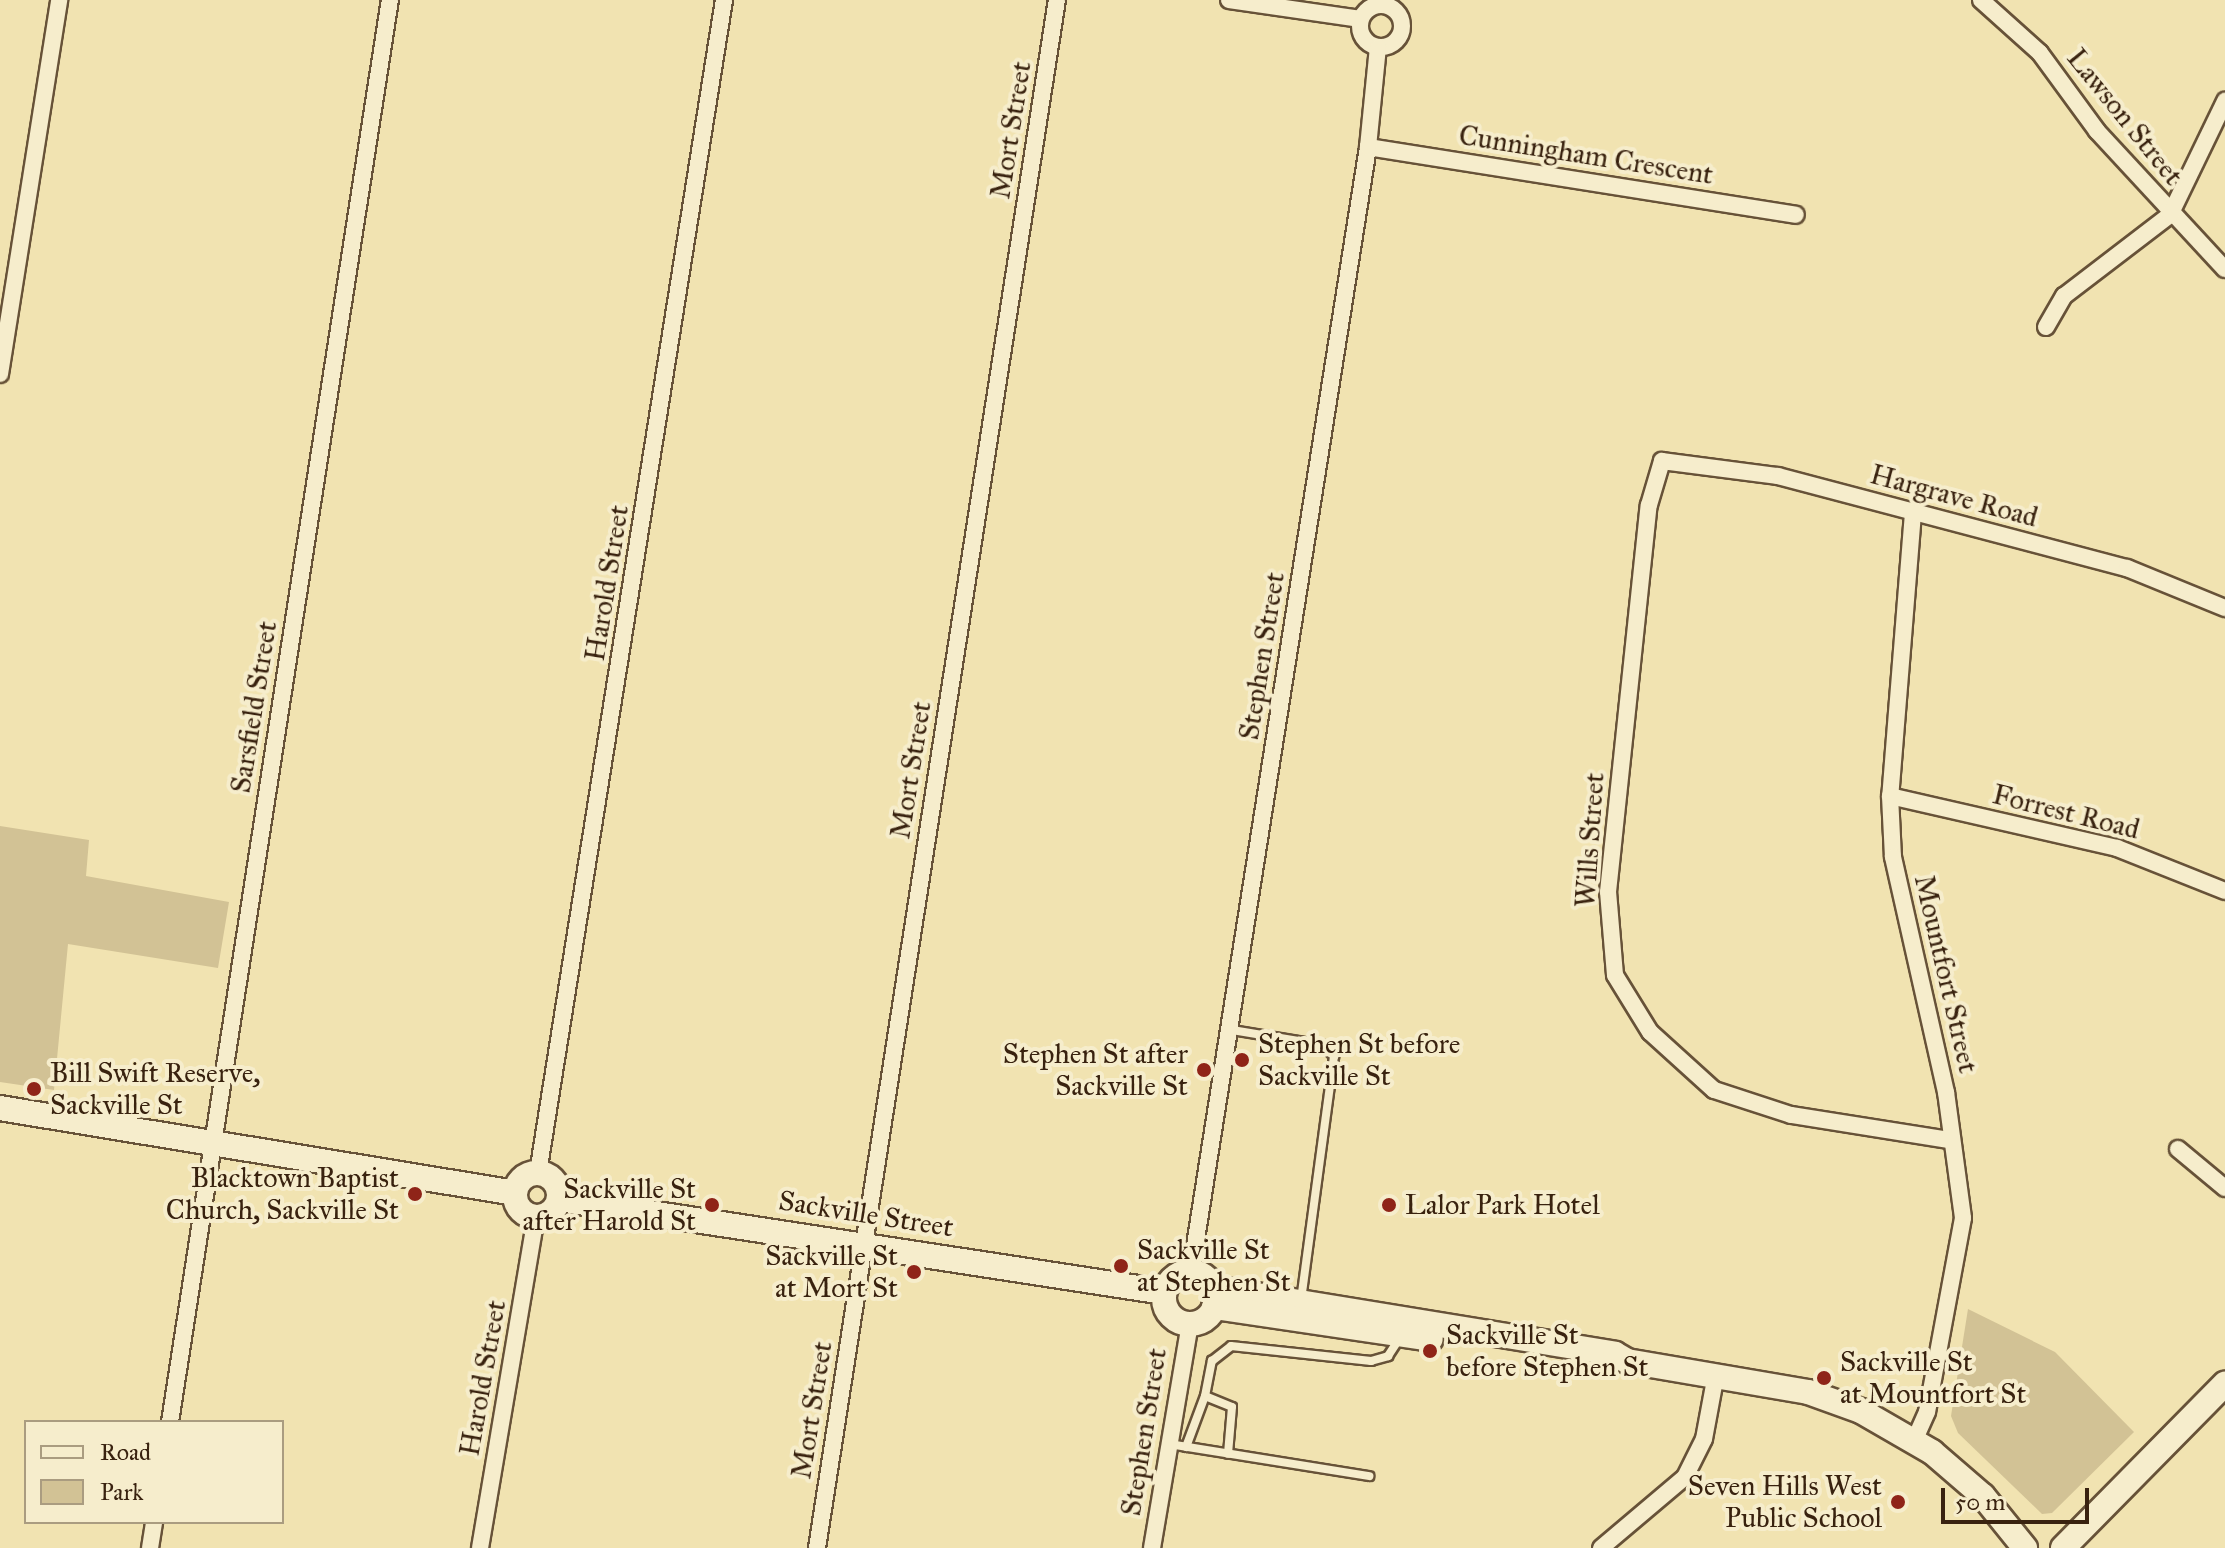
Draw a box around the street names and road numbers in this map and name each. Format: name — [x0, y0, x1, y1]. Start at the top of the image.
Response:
street label: Lawson Street — [2060, 42, 2190, 192]
street label: Mort Street — [984, 59, 1038, 201]
street label: Cunningham Crescent — [1457, 118, 1715, 192]
street label: Hargrave Road — [1867, 457, 2041, 535]
street label: Harold Street — [578, 502, 636, 664]
street label: Stephen Street — [1232, 570, 1292, 742]
street label: Sarsfield Street — [224, 619, 284, 795]
street label: Mort Street — [884, 699, 938, 841]
street label: Wills Street — [1569, 771, 1611, 909]
street label: Forrest Road — [1989, 778, 2143, 846]
street label: Mountfort Street — [1907, 872, 1985, 1076]
street label: Sackville Street — [776, 1184, 956, 1244]
street label: Harold Street — [453, 1297, 513, 1459]
street label: Mort Street — [785, 1339, 839, 1481]
street label: Stephen Street — [1114, 1346, 1174, 1518]

